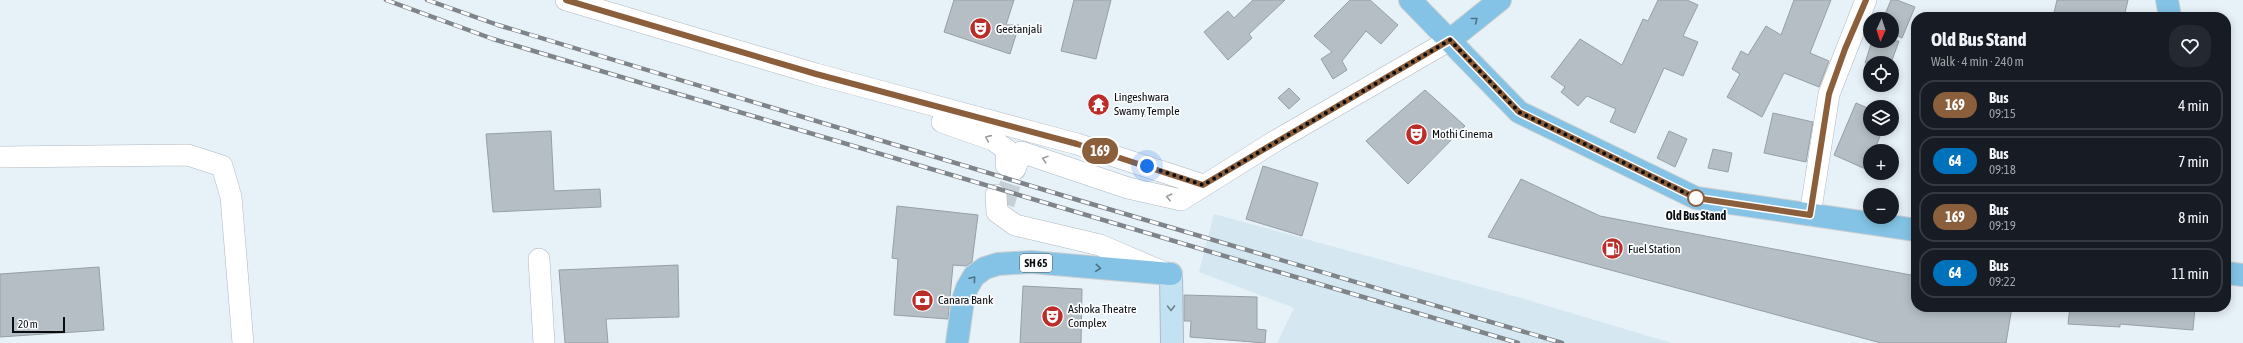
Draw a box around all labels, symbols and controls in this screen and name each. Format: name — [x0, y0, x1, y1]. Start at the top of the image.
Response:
north arrow — [1863, 12, 1899, 48]
map controls — [1863, 12, 1899, 224]
theatre icon: Geetanjali — [968, 16, 994, 42]
one-way arrow — [1471, 17, 1478, 24]
place label: Geetanjali — [996, 22, 1042, 36]
button: heart — [2169, 25, 2211, 67]
text: Old Bus Stand — [1931, 28, 2027, 50]
text: Walk · 4 min · 240 m — [1931, 54, 2024, 69]
button: locate — [1863, 56, 1899, 92]
text: Bus — [1989, 89, 2009, 106]
place label: Lingeshwara Swamy Temple — [1114, 90, 1180, 118]
temple icon: Lingeshwara Swamy Temple — [1085, 91, 1111, 117]
text: 169 — [1945, 97, 1965, 113]
text: 4 min — [2178, 97, 2209, 114]
button: layers — [1863, 100, 1899, 136]
text: 09:15 — [1989, 106, 2016, 121]
theatre icon: Mothi Cinema — [1403, 121, 1429, 147]
place label: Mothi Cinema — [1432, 127, 1493, 141]
one-way arrow — [985, 134, 992, 142]
line badge: 169 — [1077, 138, 1123, 164]
text: 169 — [1090, 143, 1110, 159]
button: + — [1863, 144, 1899, 180]
text: Bus — [1989, 145, 2009, 162]
text: 64 — [1948, 153, 1962, 169]
text: 7 min — [2178, 153, 2209, 170]
one-way arrow — [1042, 156, 1049, 164]
your location — [1137, 156, 1157, 176]
text: 09:18 — [1989, 162, 2016, 177]
button: − — [1863, 188, 1899, 224]
marker: Old Bus Stand — [1687, 189, 1705, 207]
one-way arrow — [1166, 194, 1172, 202]
text: Bus — [1989, 201, 2009, 218]
place label: Old Bus Stand — [1666, 209, 1726, 223]
text: 169 — [1945, 209, 1965, 225]
text: 8 min — [2178, 209, 2209, 226]
text: 09:19 — [1989, 218, 2016, 233]
fuel station icon: Fuel Station — [1600, 236, 1626, 262]
place label: Fuel Station — [1628, 242, 1681, 256]
road number: SH 65 — [1020, 254, 1052, 272]
text: Bus — [1989, 257, 2009, 274]
one-way arrow — [1095, 263, 1101, 272]
text: 64 — [1948, 265, 1962, 281]
text: 11 min — [2171, 265, 2209, 282]
text: 09:22 — [1989, 274, 2016, 289]
one-way arrow — [969, 277, 976, 284]
bank icon: Canara Bank — [910, 287, 936, 313]
place label: Canara Bank — [938, 293, 994, 307]
place label: Ashoka Theatre Complex — [1068, 302, 1136, 330]
theatre icon: Ashoka Theatre Complex — [1039, 303, 1065, 329]
one-way arrow — [1167, 305, 1175, 311]
scale bar — [12, 315, 65, 334]
text: 20 m — [18, 318, 38, 330]

